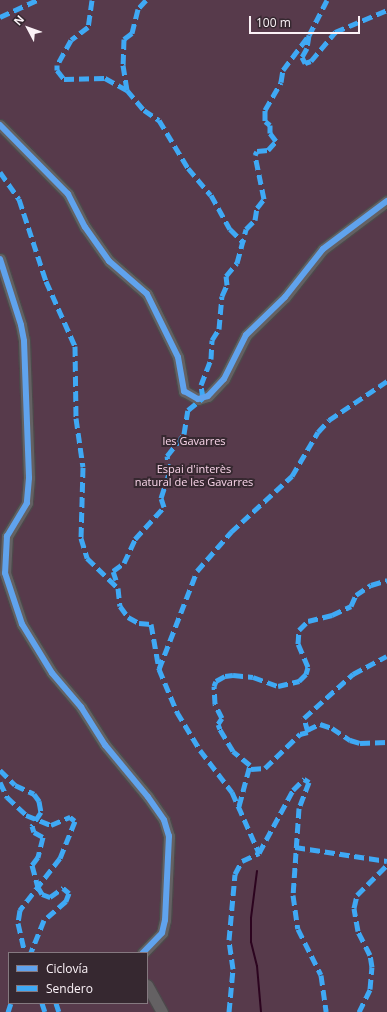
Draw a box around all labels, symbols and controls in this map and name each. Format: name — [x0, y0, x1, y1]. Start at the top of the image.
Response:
north arrow — [8, 8, 48, 48]
scale bar — [251, 8, 362, 34]
text: N — [10, 12, 27, 28]
text: 100 m — [256, 14, 291, 31]
park label: les Gavarres — [162, 434, 226, 448]
park label: Espai d'interès natural de les Gavarres — [135, 463, 253, 489]
legend — [8, 952, 148, 1004]
text: Ciclovía — [46, 960, 88, 977]
text: Sendero — [46, 980, 93, 997]

